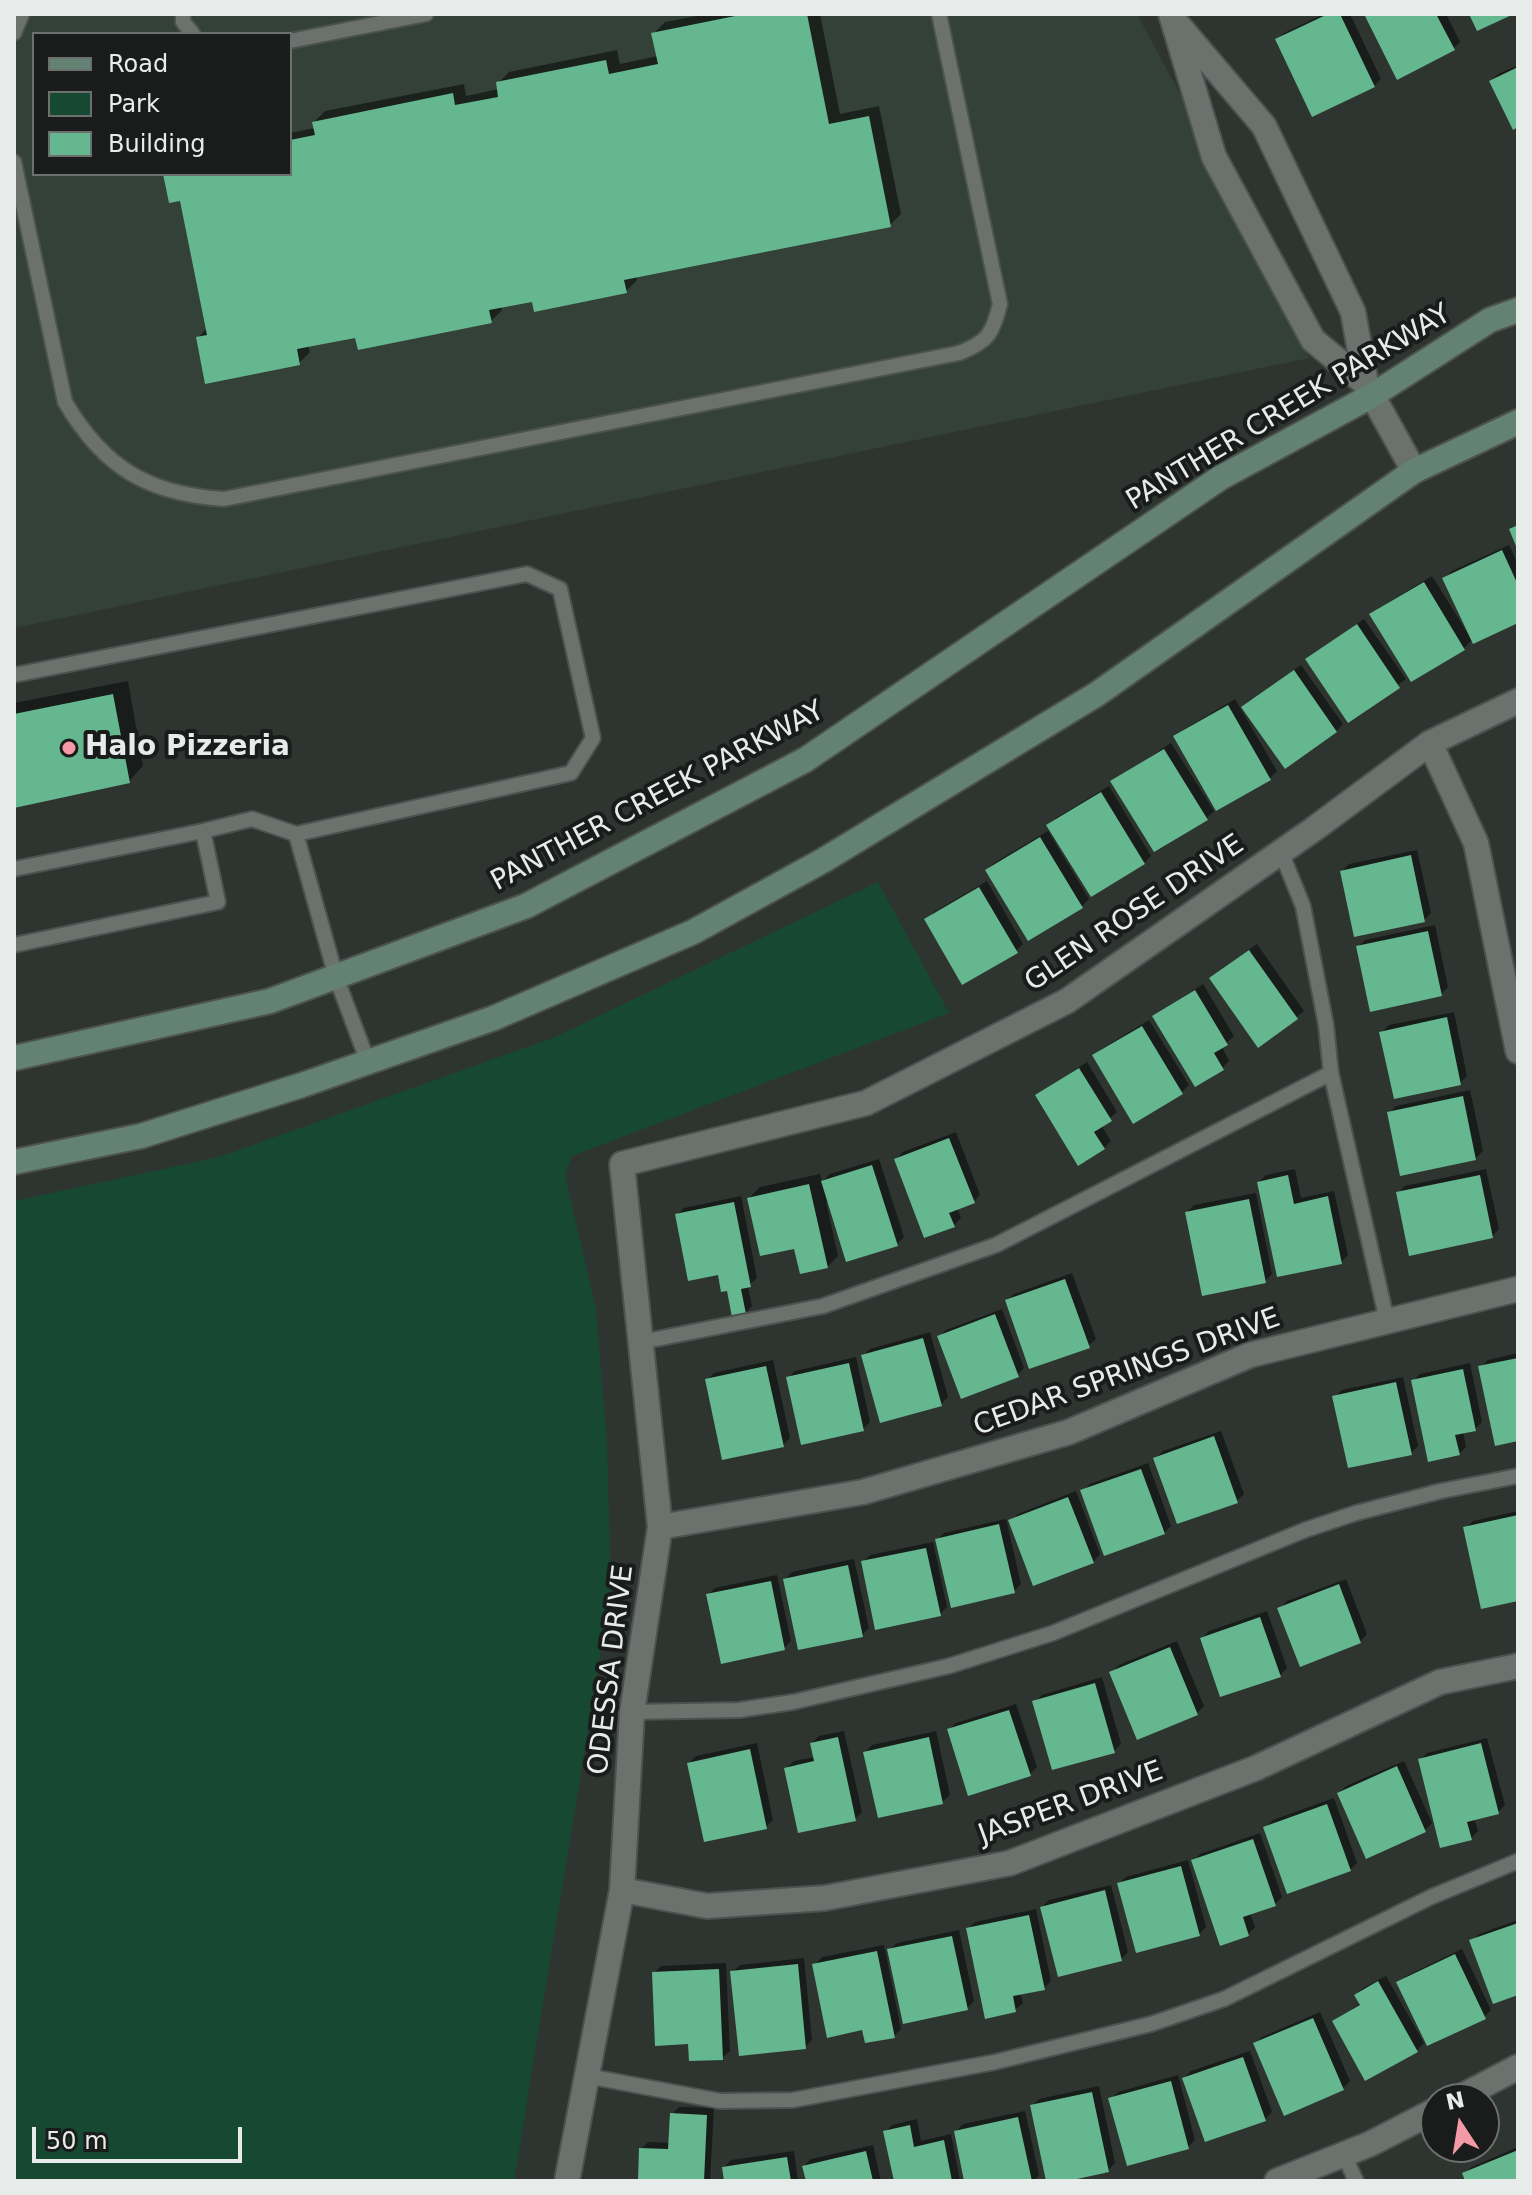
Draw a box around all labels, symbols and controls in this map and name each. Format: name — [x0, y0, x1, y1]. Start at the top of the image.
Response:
legend — [32, 32, 292, 176]
text: Road — [108, 50, 168, 78]
text: Park — [108, 90, 160, 118]
text: Building — [108, 130, 205, 158]
street label: PANTHER CREEK PARKWAY — [1121, 298, 1457, 518]
street label: PANTHER CREEK PARKWAY — [486, 695, 830, 899]
place label: Halo Pizzeria — [85, 731, 290, 765]
marker: Halo Pizzeria — [60, 739, 78, 757]
street label: GLEN ROSE DRIVE — [1019, 828, 1251, 1000]
street label: CEDAR SPRINGS DRIVE — [969, 1302, 1285, 1444]
street label: ODESSA DRIVE — [582, 1563, 642, 1777]
street label: JASPER DRIVE — [974, 1755, 1168, 1853]
north arrow — [1420, 2083, 1500, 2163]
text: N — [1444, 2087, 1467, 2115]
scale bar — [36, 2111, 246, 2161]
text: 50 m — [46, 2127, 108, 2155]

